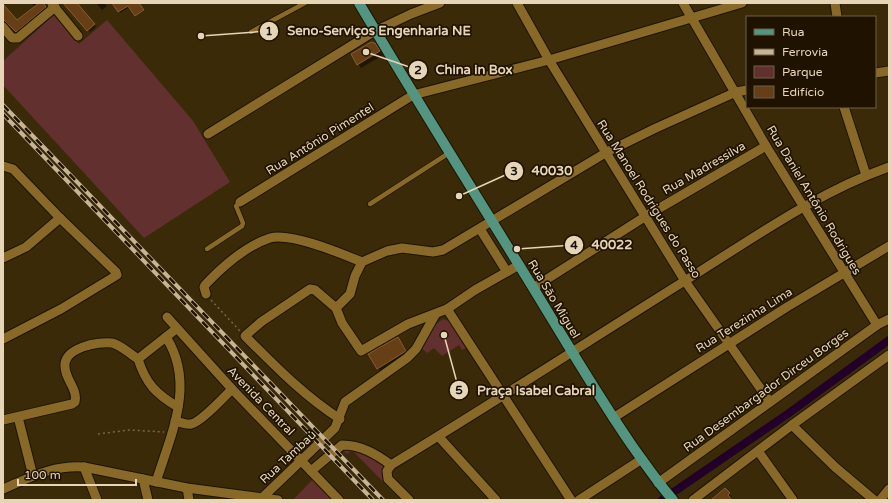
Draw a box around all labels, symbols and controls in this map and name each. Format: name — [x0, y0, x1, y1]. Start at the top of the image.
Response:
legend — [746, 16, 876, 108]
callout: Seno-Serviços Engenharia NE — [259, 18, 479, 43]
text: Seno-Serviços Engenharia NE — [287, 23, 471, 39]
text: 1 — [265, 24, 273, 38]
text: Rua — [782, 25, 805, 39]
text: Ferrovia — [782, 45, 828, 59]
callout: China in Box — [408, 57, 521, 82]
text: China in Box — [435, 62, 513, 78]
text: 2 — [414, 63, 422, 77]
text: Parque — [782, 65, 823, 79]
text: Edifício — [782, 85, 824, 99]
street label: Rua Antônio Pimentel — [264, 100, 376, 178]
street label: Rua Manoel Rodrigues do Passo — [594, 117, 704, 281]
street label: Rua Daniel Antônio Rodrigues — [764, 123, 864, 277]
street label: Rua Madressilva — [660, 139, 748, 197]
callout: 40030 — [504, 158, 581, 183]
text: 40030 — [532, 163, 572, 179]
text: 3 — [510, 164, 518, 178]
callout: 40022 — [564, 232, 641, 257]
text: 40022 — [592, 237, 632, 253]
text: 4 — [570, 238, 578, 252]
street label: Rua São Miguel — [525, 257, 583, 341]
street label: Rua Terezinha Lima — [693, 285, 795, 355]
street label: Rua Desembargador Dirceu Borges — [681, 325, 851, 455]
street label: Avenida Central — [225, 364, 297, 438]
callout: Praça Isabel Cabral — [449, 377, 603, 402]
text: 5 — [455, 383, 463, 397]
text: Praça Isabel Cabral — [477, 383, 595, 399]
street label: Rua Tambaú — [257, 428, 319, 486]
scale bar — [18, 461, 136, 487]
text: 100 m — [24, 468, 61, 482]

